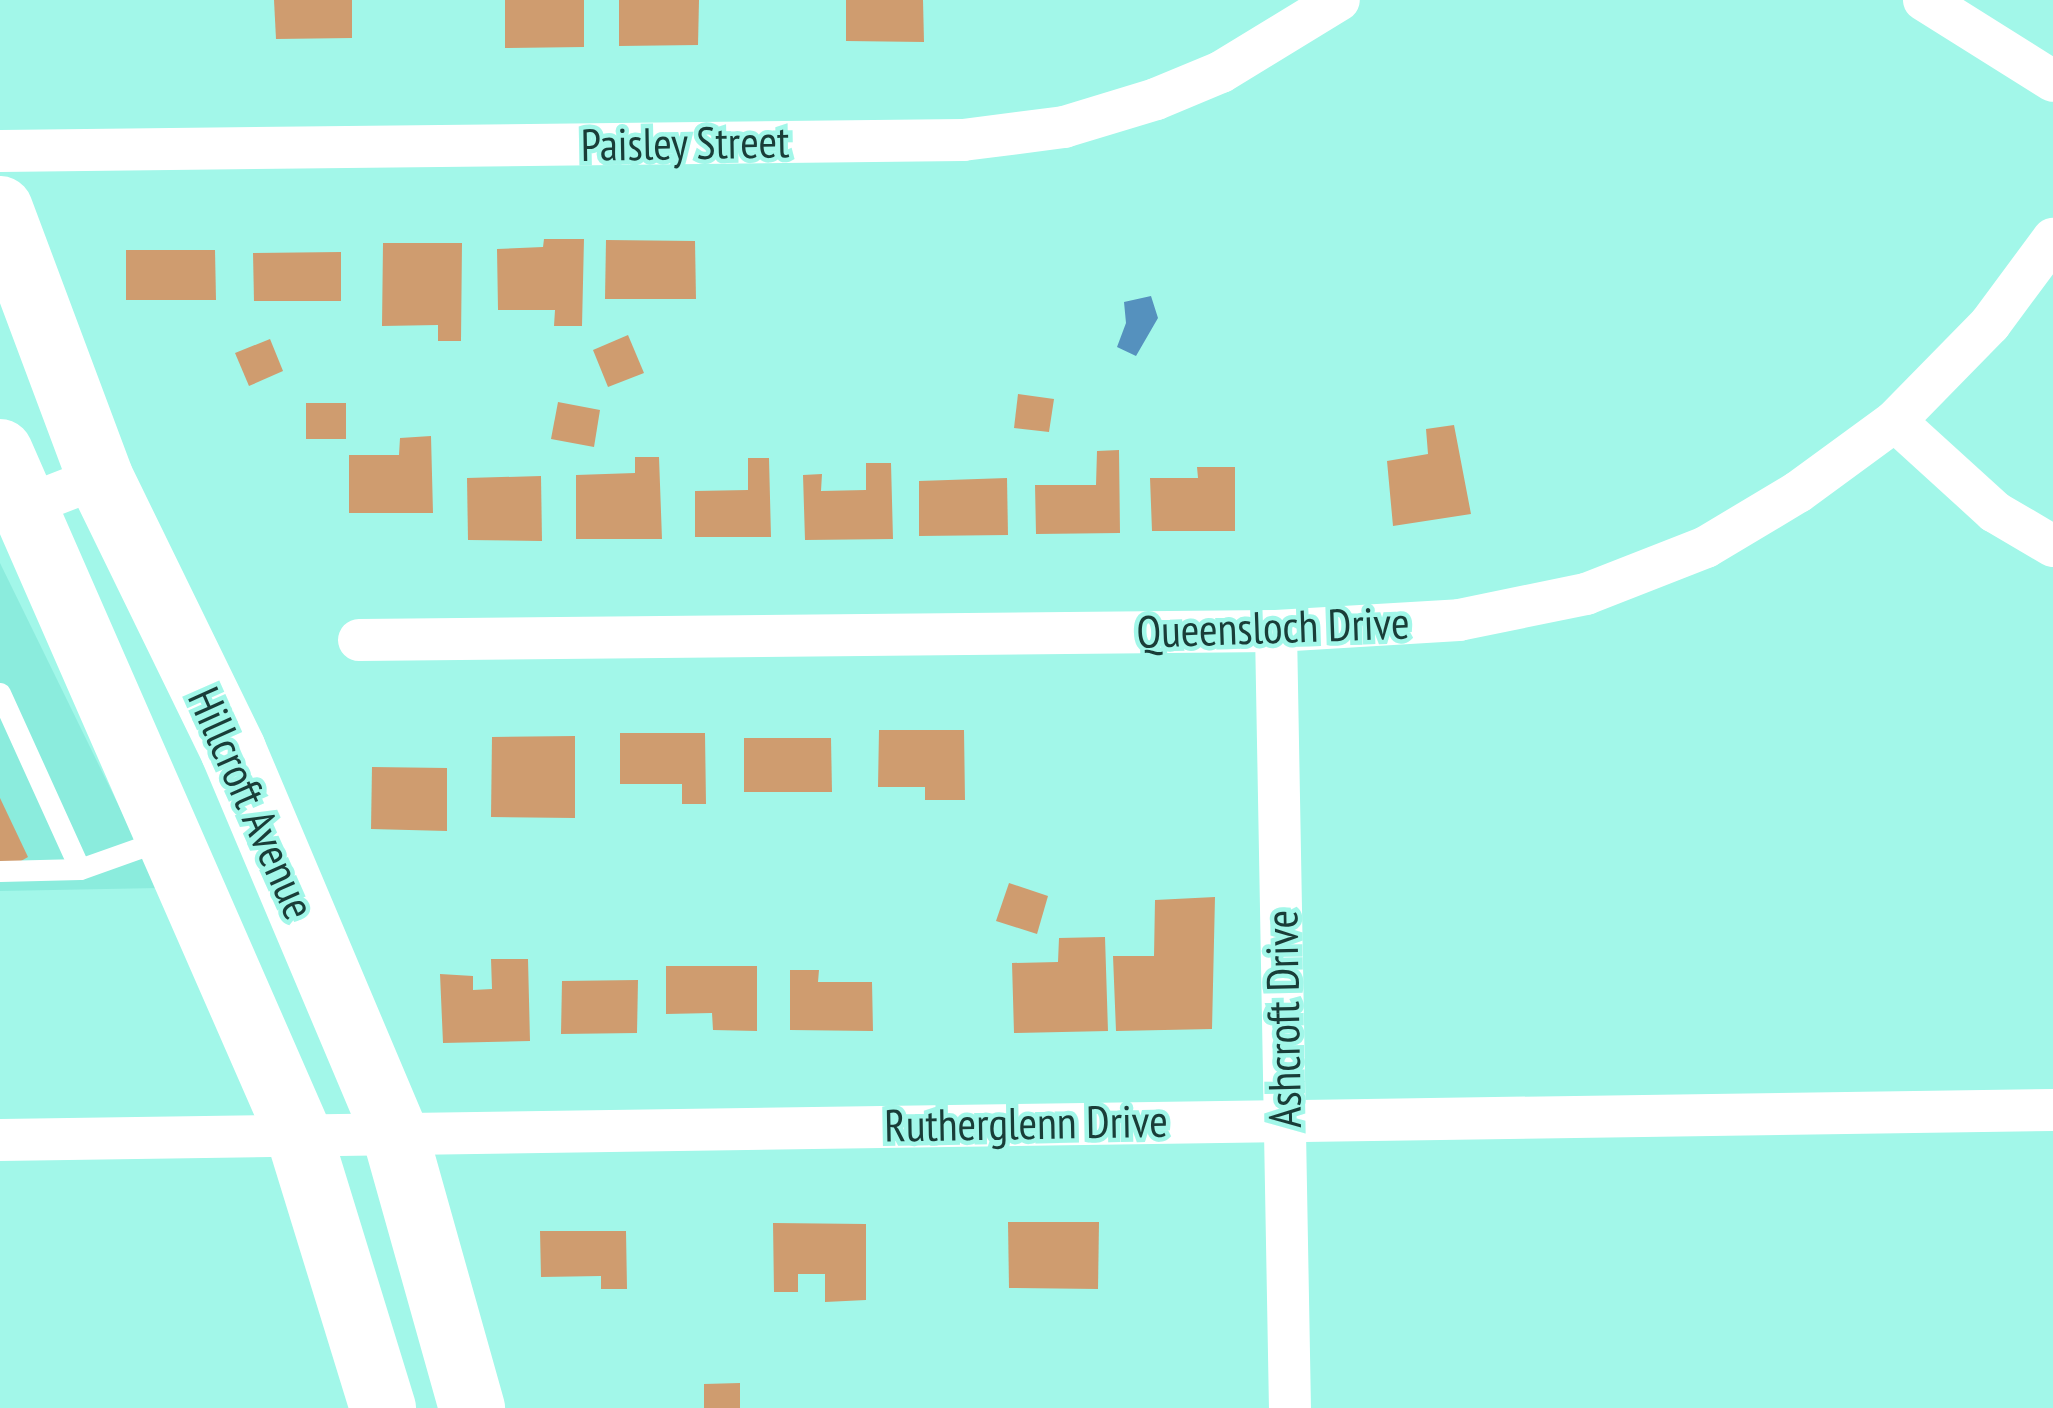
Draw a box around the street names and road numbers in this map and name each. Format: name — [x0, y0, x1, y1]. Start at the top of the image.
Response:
street label: Paisley Street — [580, 114, 790, 172]
street label: Queensloch Drive — [1136, 595, 1410, 659]
street label: Hillcroft Avenue — [177, 678, 327, 928]
street label: Ashcroft Drive — [1254, 909, 1312, 1129]
street label: Rutherglenn Drive — [884, 1094, 1168, 1152]

